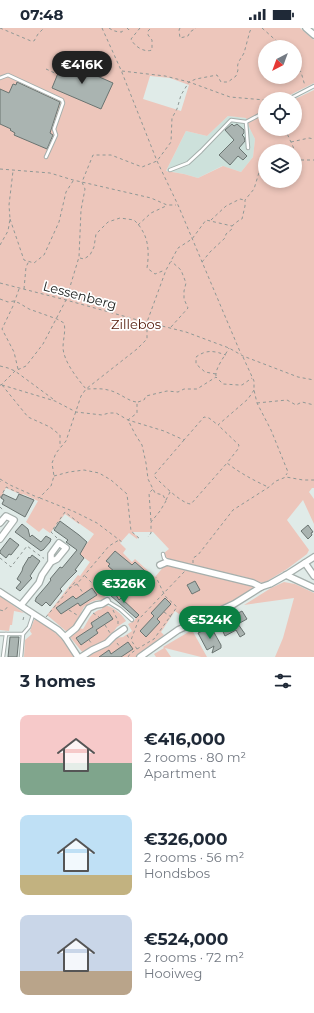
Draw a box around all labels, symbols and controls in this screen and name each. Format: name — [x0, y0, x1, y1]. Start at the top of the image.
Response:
text: 07:48 — [20, 5, 63, 24]
north arrow — [258, 40, 302, 84]
map controls — [258, 40, 302, 188]
pin: €416K — [54, 51, 110, 85]
text: €416K — [61, 56, 103, 72]
button: locate — [258, 92, 302, 136]
button: layers — [258, 144, 302, 188]
street label: Lessenberg — [42, 278, 118, 312]
park label: Zillebos — [111, 316, 161, 332]
pin: €326K — [96, 570, 152, 604]
text: €326K — [102, 575, 146, 591]
pin: €524K — [182, 606, 238, 640]
text: €524K — [188, 611, 232, 627]
icon: filters — [272, 670, 294, 692]
text: 3 homes — [20, 671, 95, 691]
text: €416,000 — [144, 729, 225, 749]
icon: home — [52, 731, 100, 779]
text: 2 rooms · 80 m² — [144, 749, 246, 765]
text: Apartment — [144, 765, 216, 781]
text: €326,000 — [144, 829, 228, 849]
icon: home — [52, 831, 100, 879]
text: 2 rooms · 56 m² — [144, 849, 244, 865]
text: Hondsbos — [144, 865, 210, 881]
text: €524,000 — [144, 929, 228, 949]
icon: home — [52, 931, 100, 979]
text: 2 rooms · 72 m² — [144, 949, 244, 965]
text: Hooiweg — [144, 965, 202, 981]

